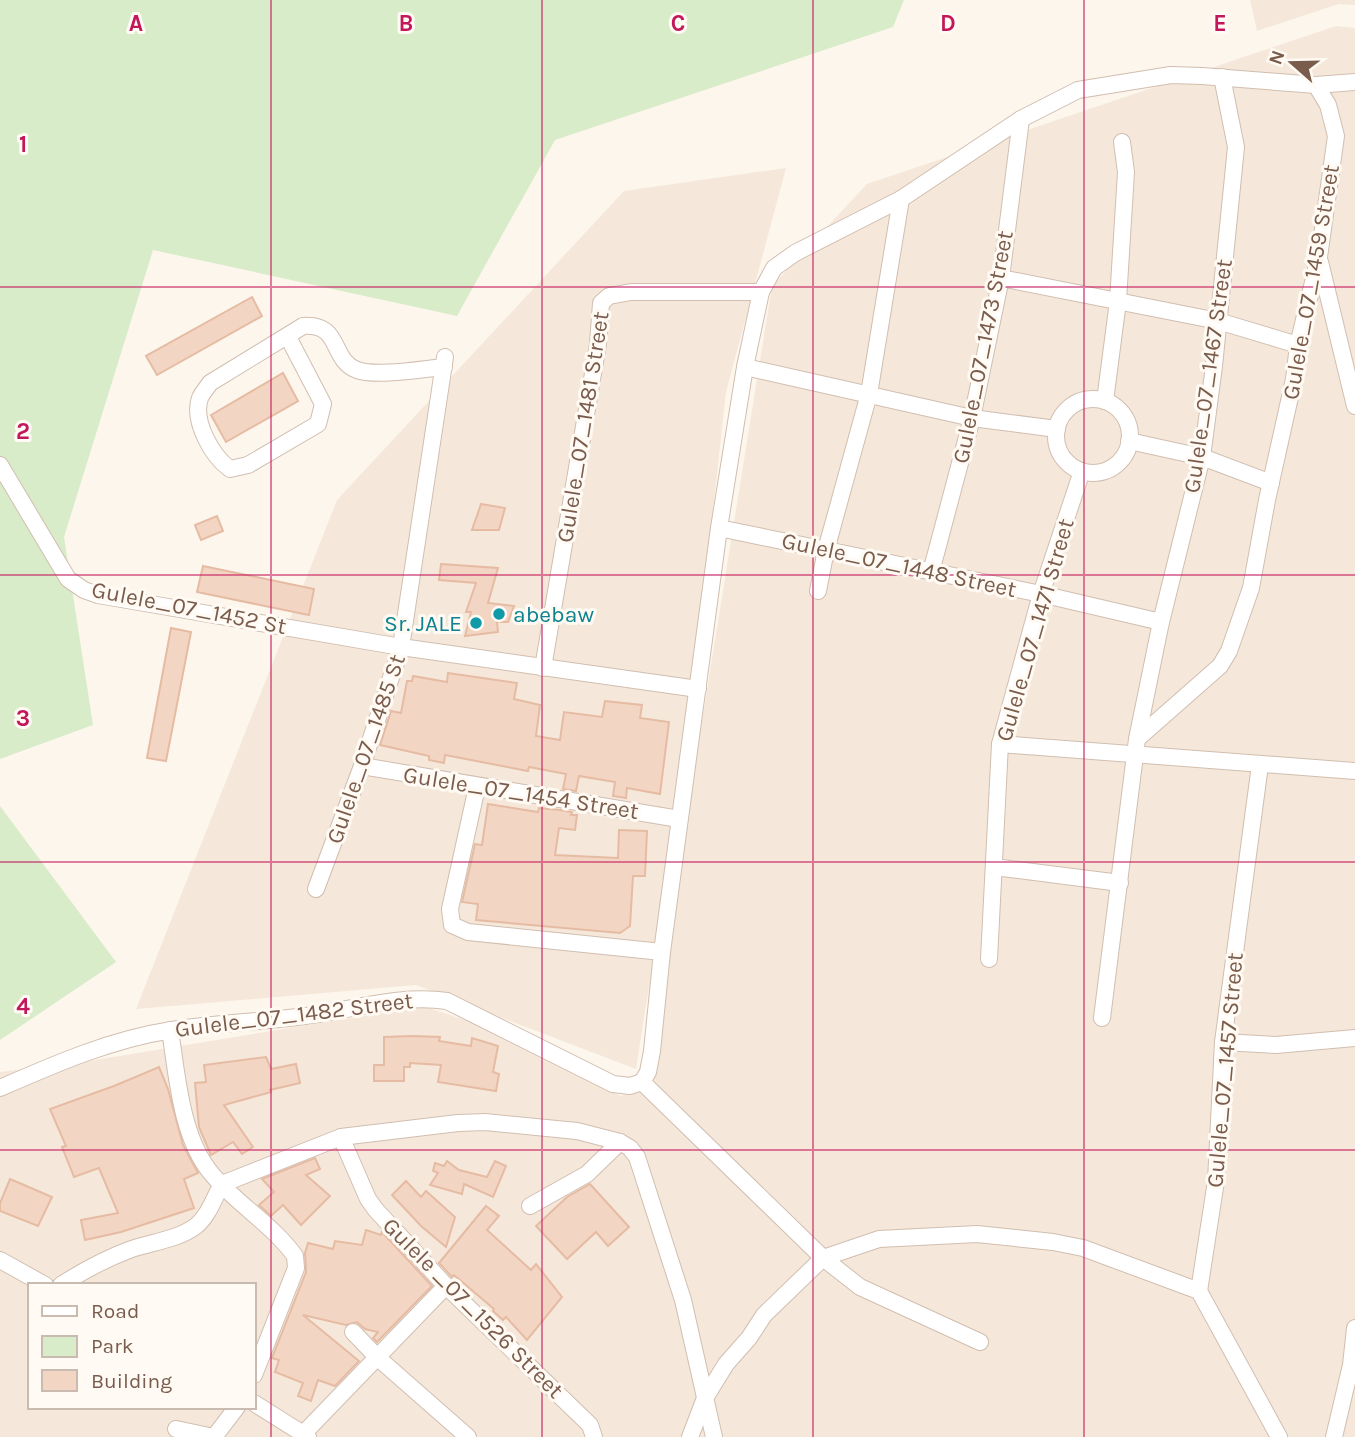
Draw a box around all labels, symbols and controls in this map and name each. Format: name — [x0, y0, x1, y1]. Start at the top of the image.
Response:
text: A — [129, 10, 143, 37]
text: B — [399, 10, 413, 37]
text: C — [671, 10, 685, 37]
text: D — [940, 10, 956, 37]
text: E — [1213, 10, 1227, 37]
north arrow — [1257, 28, 1327, 98]
text: N — [1264, 47, 1290, 68]
text: 1 — [19, 131, 27, 158]
street label: Gulele_07_1459 Street — [1277, 162, 1345, 402]
street label: Gulele_07_1473 Street — [947, 228, 1019, 466]
street label: Gulele_07_1467 Street — [1178, 257, 1238, 495]
street label: Gulele_07_1481 Street — [551, 309, 615, 545]
text: 2 — [16, 418, 30, 445]
street label: Gulele_07_1471 Street — [990, 515, 1080, 744]
street label: Gulele_07_1448 Street — [779, 527, 1019, 603]
street label: Gulele_07_1452 St — [89, 576, 289, 640]
place label: abebaw — [513, 601, 594, 628]
marker: abebaw — [491, 606, 507, 622]
place label: Sr. JALE — [384, 610, 462, 637]
marker: Sr. JALE — [468, 615, 484, 631]
street label: Gulele_07_1485 St — [321, 650, 411, 847]
text: 3 — [16, 705, 30, 732]
street label: Gulele_07_1454 Street — [401, 761, 641, 825]
street label: Gulele_07_1457 Street — [1201, 951, 1249, 1189]
street label: Gulele_07_1482 Street — [173, 987, 415, 1043]
text: 4 — [16, 993, 30, 1020]
street label: Gulele _07_1526 Street — [377, 1212, 569, 1404]
legend — [28, 1283, 256, 1409]
text: Road — [91, 1299, 139, 1323]
text: Park — [91, 1334, 134, 1358]
text: Building — [91, 1369, 172, 1393]

